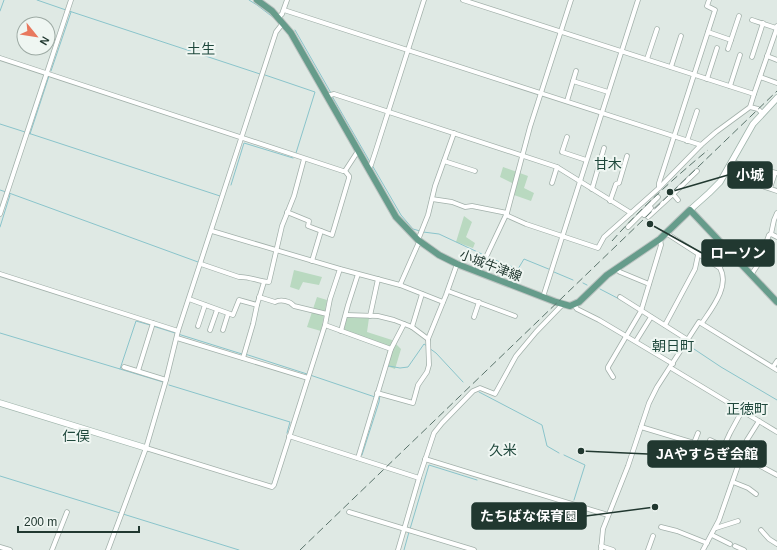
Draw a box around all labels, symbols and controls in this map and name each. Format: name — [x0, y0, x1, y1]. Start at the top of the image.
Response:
north arrow — [16, 16, 56, 56]
text: N — [37, 35, 52, 47]
district label: 土生 — [187, 41, 215, 57]
district label: 甘木 — [594, 156, 622, 172]
callout: 小城 — [728, 162, 772, 188]
text: 小城 — [736, 167, 764, 183]
callout: ローソン — [702, 240, 774, 266]
text: ローソン — [710, 245, 766, 261]
street label: 小城牛津線 — [458, 247, 524, 284]
district label: 朝日町 — [652, 338, 694, 354]
district label: 正徳町 — [726, 401, 768, 417]
district label: 仁俣 — [62, 428, 90, 444]
callout: JAやすらぎ会館 — [648, 441, 766, 467]
district label: 久米 — [489, 442, 517, 458]
text: JAやすらぎ会館 — [656, 446, 758, 462]
callout: たちばな保育園 — [472, 503, 586, 529]
scale bar — [18, 508, 139, 534]
text: たちばな保育園 — [480, 508, 578, 524]
text: 200 m — [24, 515, 57, 529]

